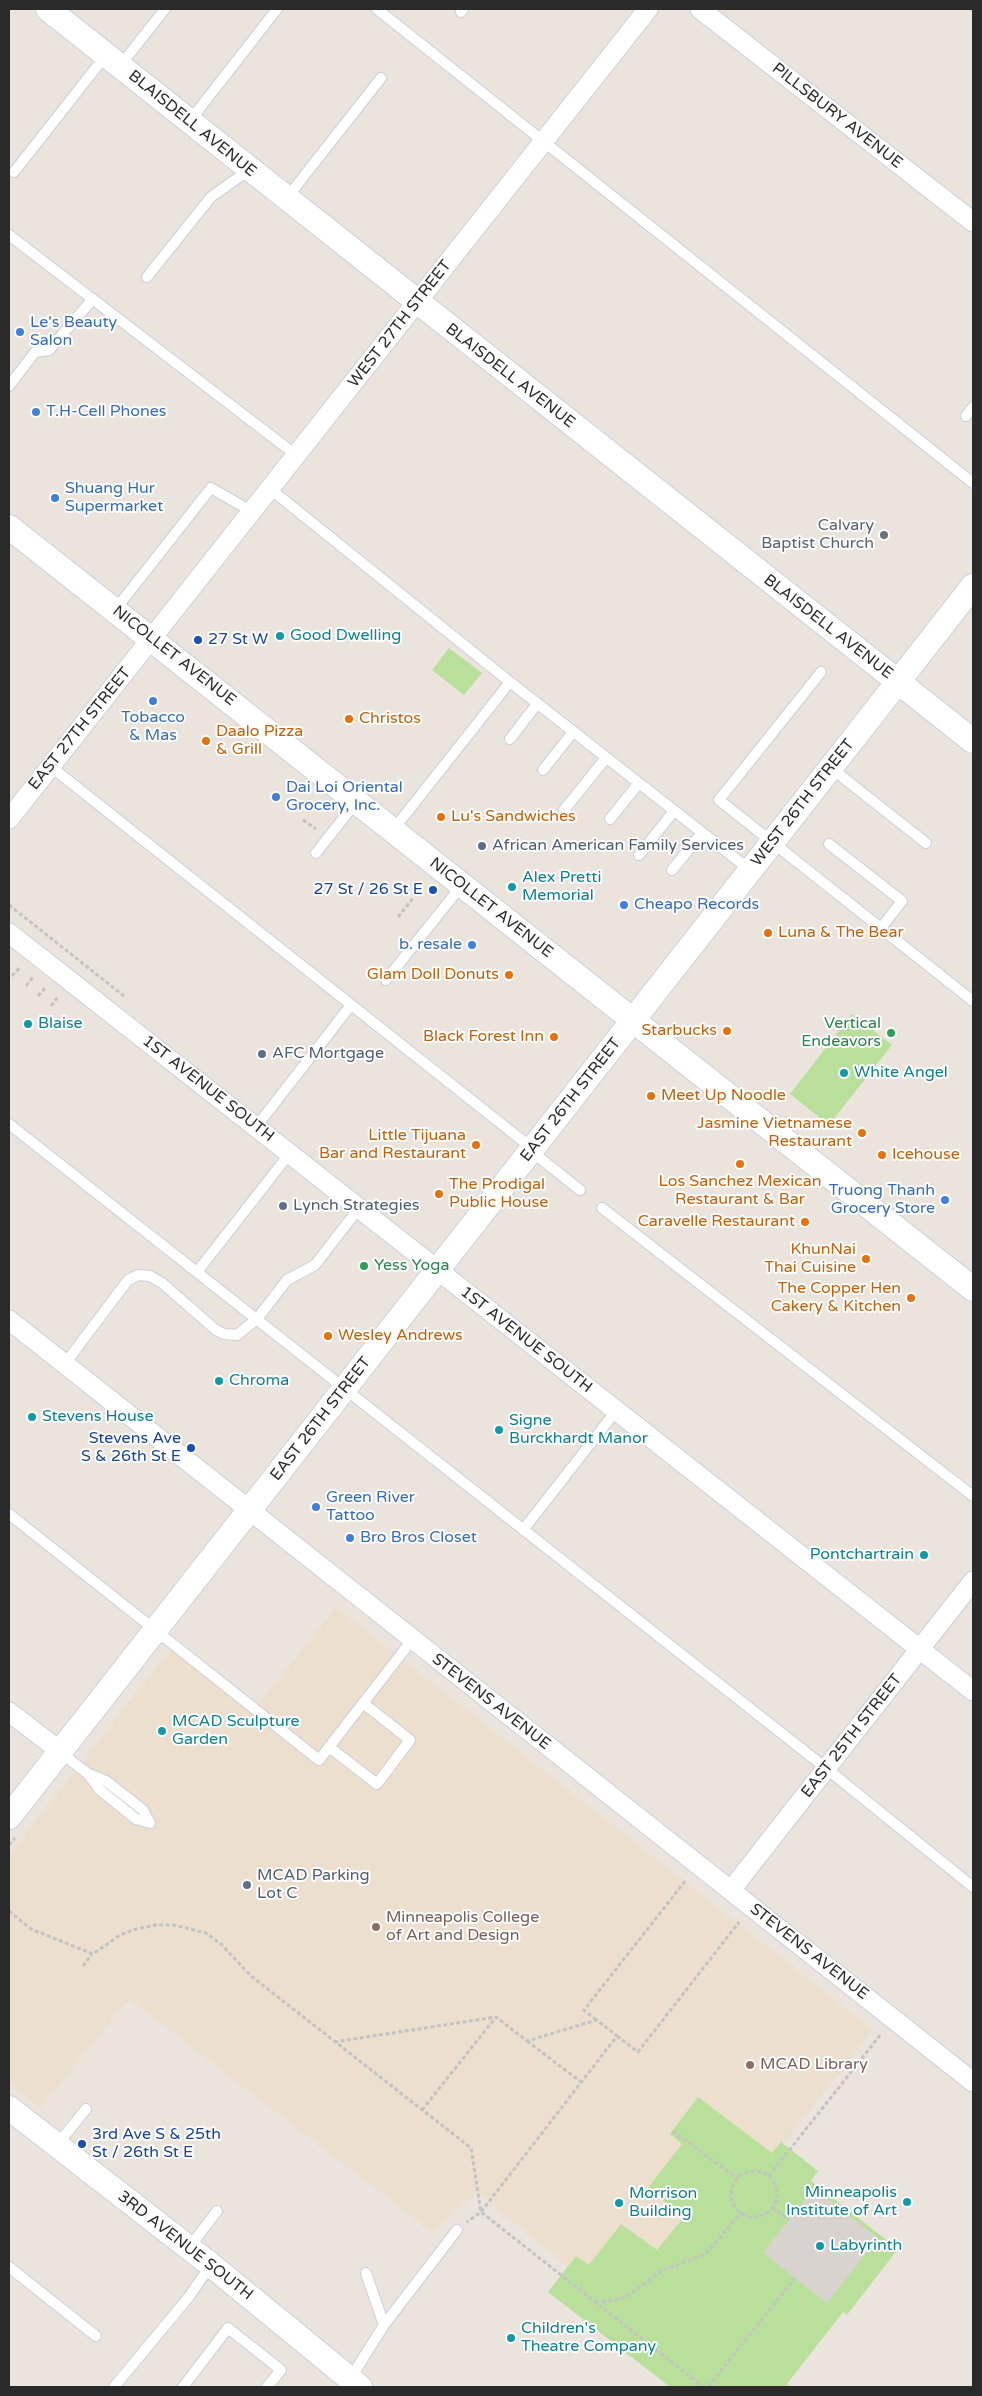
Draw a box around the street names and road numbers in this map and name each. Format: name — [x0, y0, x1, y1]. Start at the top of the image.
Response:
street label: PILLSBURY AVENUE — [768, 59, 906, 173]
street label: BLAISDELL AVENUE — [124, 67, 260, 181]
street label: WEST 27TH STREET — [344, 257, 456, 391]
street label: BLAISDELL AVENUE — [441, 320, 579, 432]
street label: BLAISDELL AVENUE — [759, 571, 897, 683]
street label: NICOLLET AVENUE — [108, 602, 240, 710]
street label: EAST 27TH STREET — [25, 664, 135, 794]
street label: WEST 26TH STREET — [747, 736, 859, 870]
street label: NICOLLET AVENUE — [425, 854, 557, 962]
street label: 1ST AVENUE SOUTH — [138, 1032, 278, 1146]
street label: EAST 26TH STREET — [517, 1034, 625, 1166]
street label: 1ST AVENUE SOUTH — [456, 1283, 596, 1397]
street label: EAST 26TH STREET — [267, 1353, 375, 1485]
street label: STEVENS AVENUE — [428, 1650, 554, 1754]
street label: EAST 25TH STREET — [798, 1670, 906, 1802]
street label: STEVENS AVENUE — [746, 1900, 872, 2004]
street label: 3RD AVENUE SOUTH — [114, 2187, 256, 2305]

